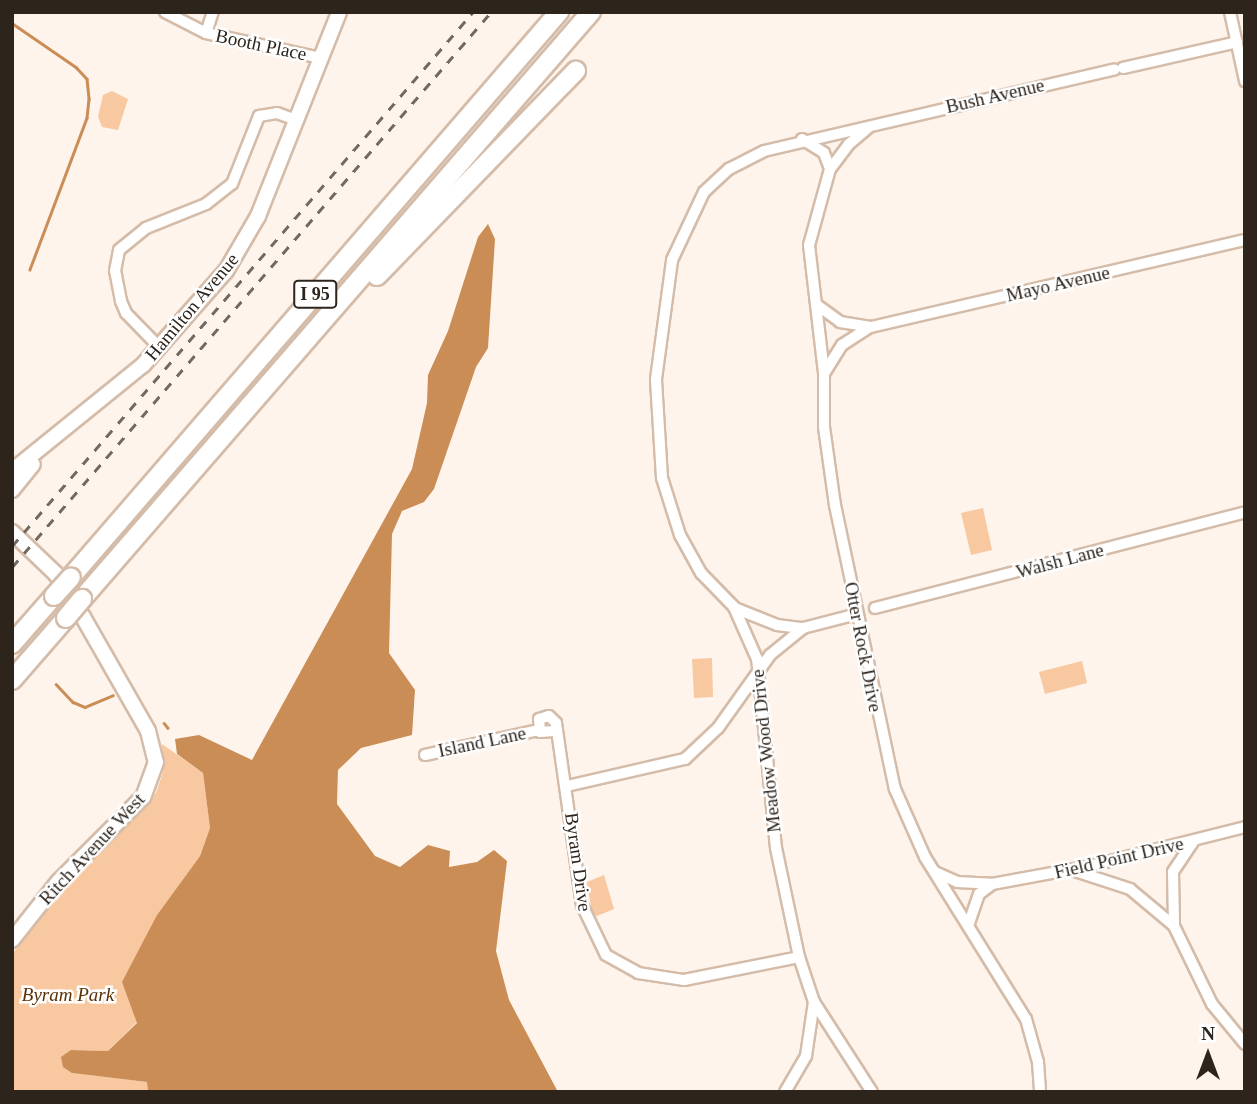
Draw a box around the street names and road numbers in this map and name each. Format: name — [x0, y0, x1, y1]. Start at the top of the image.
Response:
street label: Booth Place — [213, 24, 309, 66]
street label: Bush Avenue — [943, 73, 1047, 119]
street label: Hamilton Avenue — [140, 248, 244, 366]
street label: Mayo Avenue — [1003, 261, 1113, 307]
road number: I 95 — [292, 280, 338, 308]
street label: Walsh Lane — [1014, 538, 1106, 584]
street label: Otter Rock Drive — [839, 580, 887, 714]
street label: Meadow Wood Drive — [746, 668, 786, 834]
street label: Island Lane — [436, 722, 528, 762]
street label: Ritch Avenue West — [34, 788, 150, 910]
street label: Byram Drive — [560, 811, 596, 913]
street label: Field Point Drive — [1052, 832, 1186, 884]

